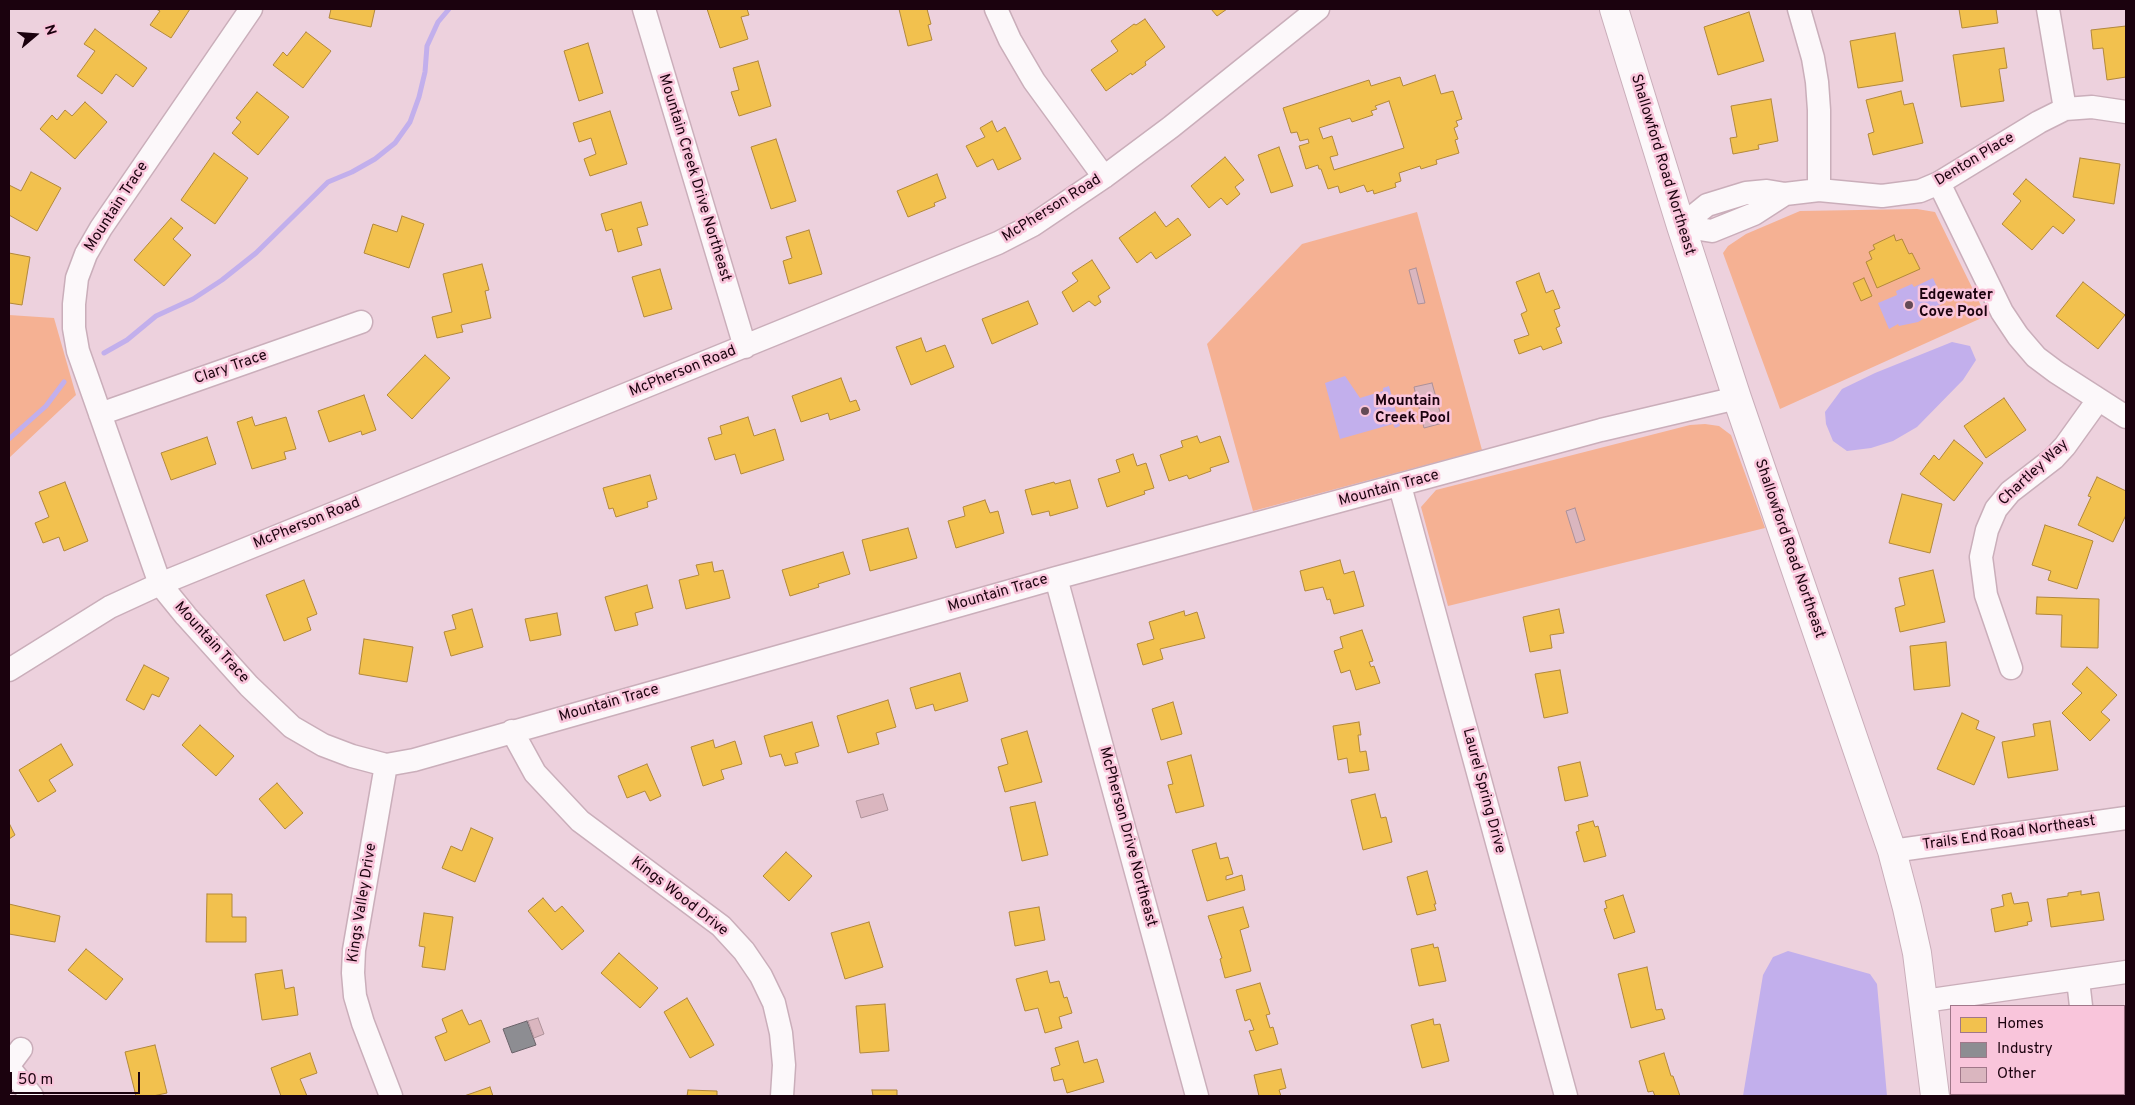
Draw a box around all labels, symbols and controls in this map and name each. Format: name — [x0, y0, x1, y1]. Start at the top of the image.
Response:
north arrow — [10, 10, 60, 60]
text: N — [40, 23, 59, 38]
street label: Mountain Creek Drive Northeast — [654, 72, 734, 284]
street label: Shallowford Road Northeast — [1626, 72, 1698, 258]
street label: Denton Place — [1932, 129, 2018, 191]
street label: Mountain Trace — [81, 159, 153, 255]
street label: McPherson Road — [999, 171, 1105, 247]
place label: Edgewater Cove Pool — [1919, 287, 1993, 322]
marker: Edgewater Cove Pool — [1903, 299, 1915, 311]
street label: McPherson Road — [627, 342, 739, 402]
street label: Clary Trace — [192, 347, 270, 389]
place label: Mountain Creek Pool — [1375, 393, 1450, 428]
marker: Mountain Creek Pool — [1359, 405, 1371, 417]
street label: Chartley Way — [1995, 436, 2073, 510]
street label: Shallowford Road Northeast — [1750, 457, 1828, 641]
street label: Mountain Trace — [1337, 467, 1441, 511]
street label: McPherson Road — [251, 494, 363, 554]
street label: Mountain Trace — [946, 571, 1050, 617]
street label: Mountain Trace — [170, 599, 252, 687]
street label: Mountain Trace — [557, 681, 661, 727]
street label: Laurel Spring Drive — [1458, 726, 1508, 856]
street label: McPherson Drive Northeast — [1094, 745, 1160, 929]
street label: Trails End Road Northeast — [1921, 813, 2097, 855]
street label: Kings Valley Drive — [345, 842, 381, 964]
street label: Kings Wood Drive — [627, 853, 731, 941]
legend — [1950, 1005, 2125, 1095]
text: Homes — [1997, 1015, 2044, 1034]
text: Industry — [1997, 1040, 2053, 1059]
scale bar — [12, 1062, 142, 1094]
text: Other — [1997, 1065, 2036, 1084]
text: 50 m — [18, 1071, 53, 1090]

